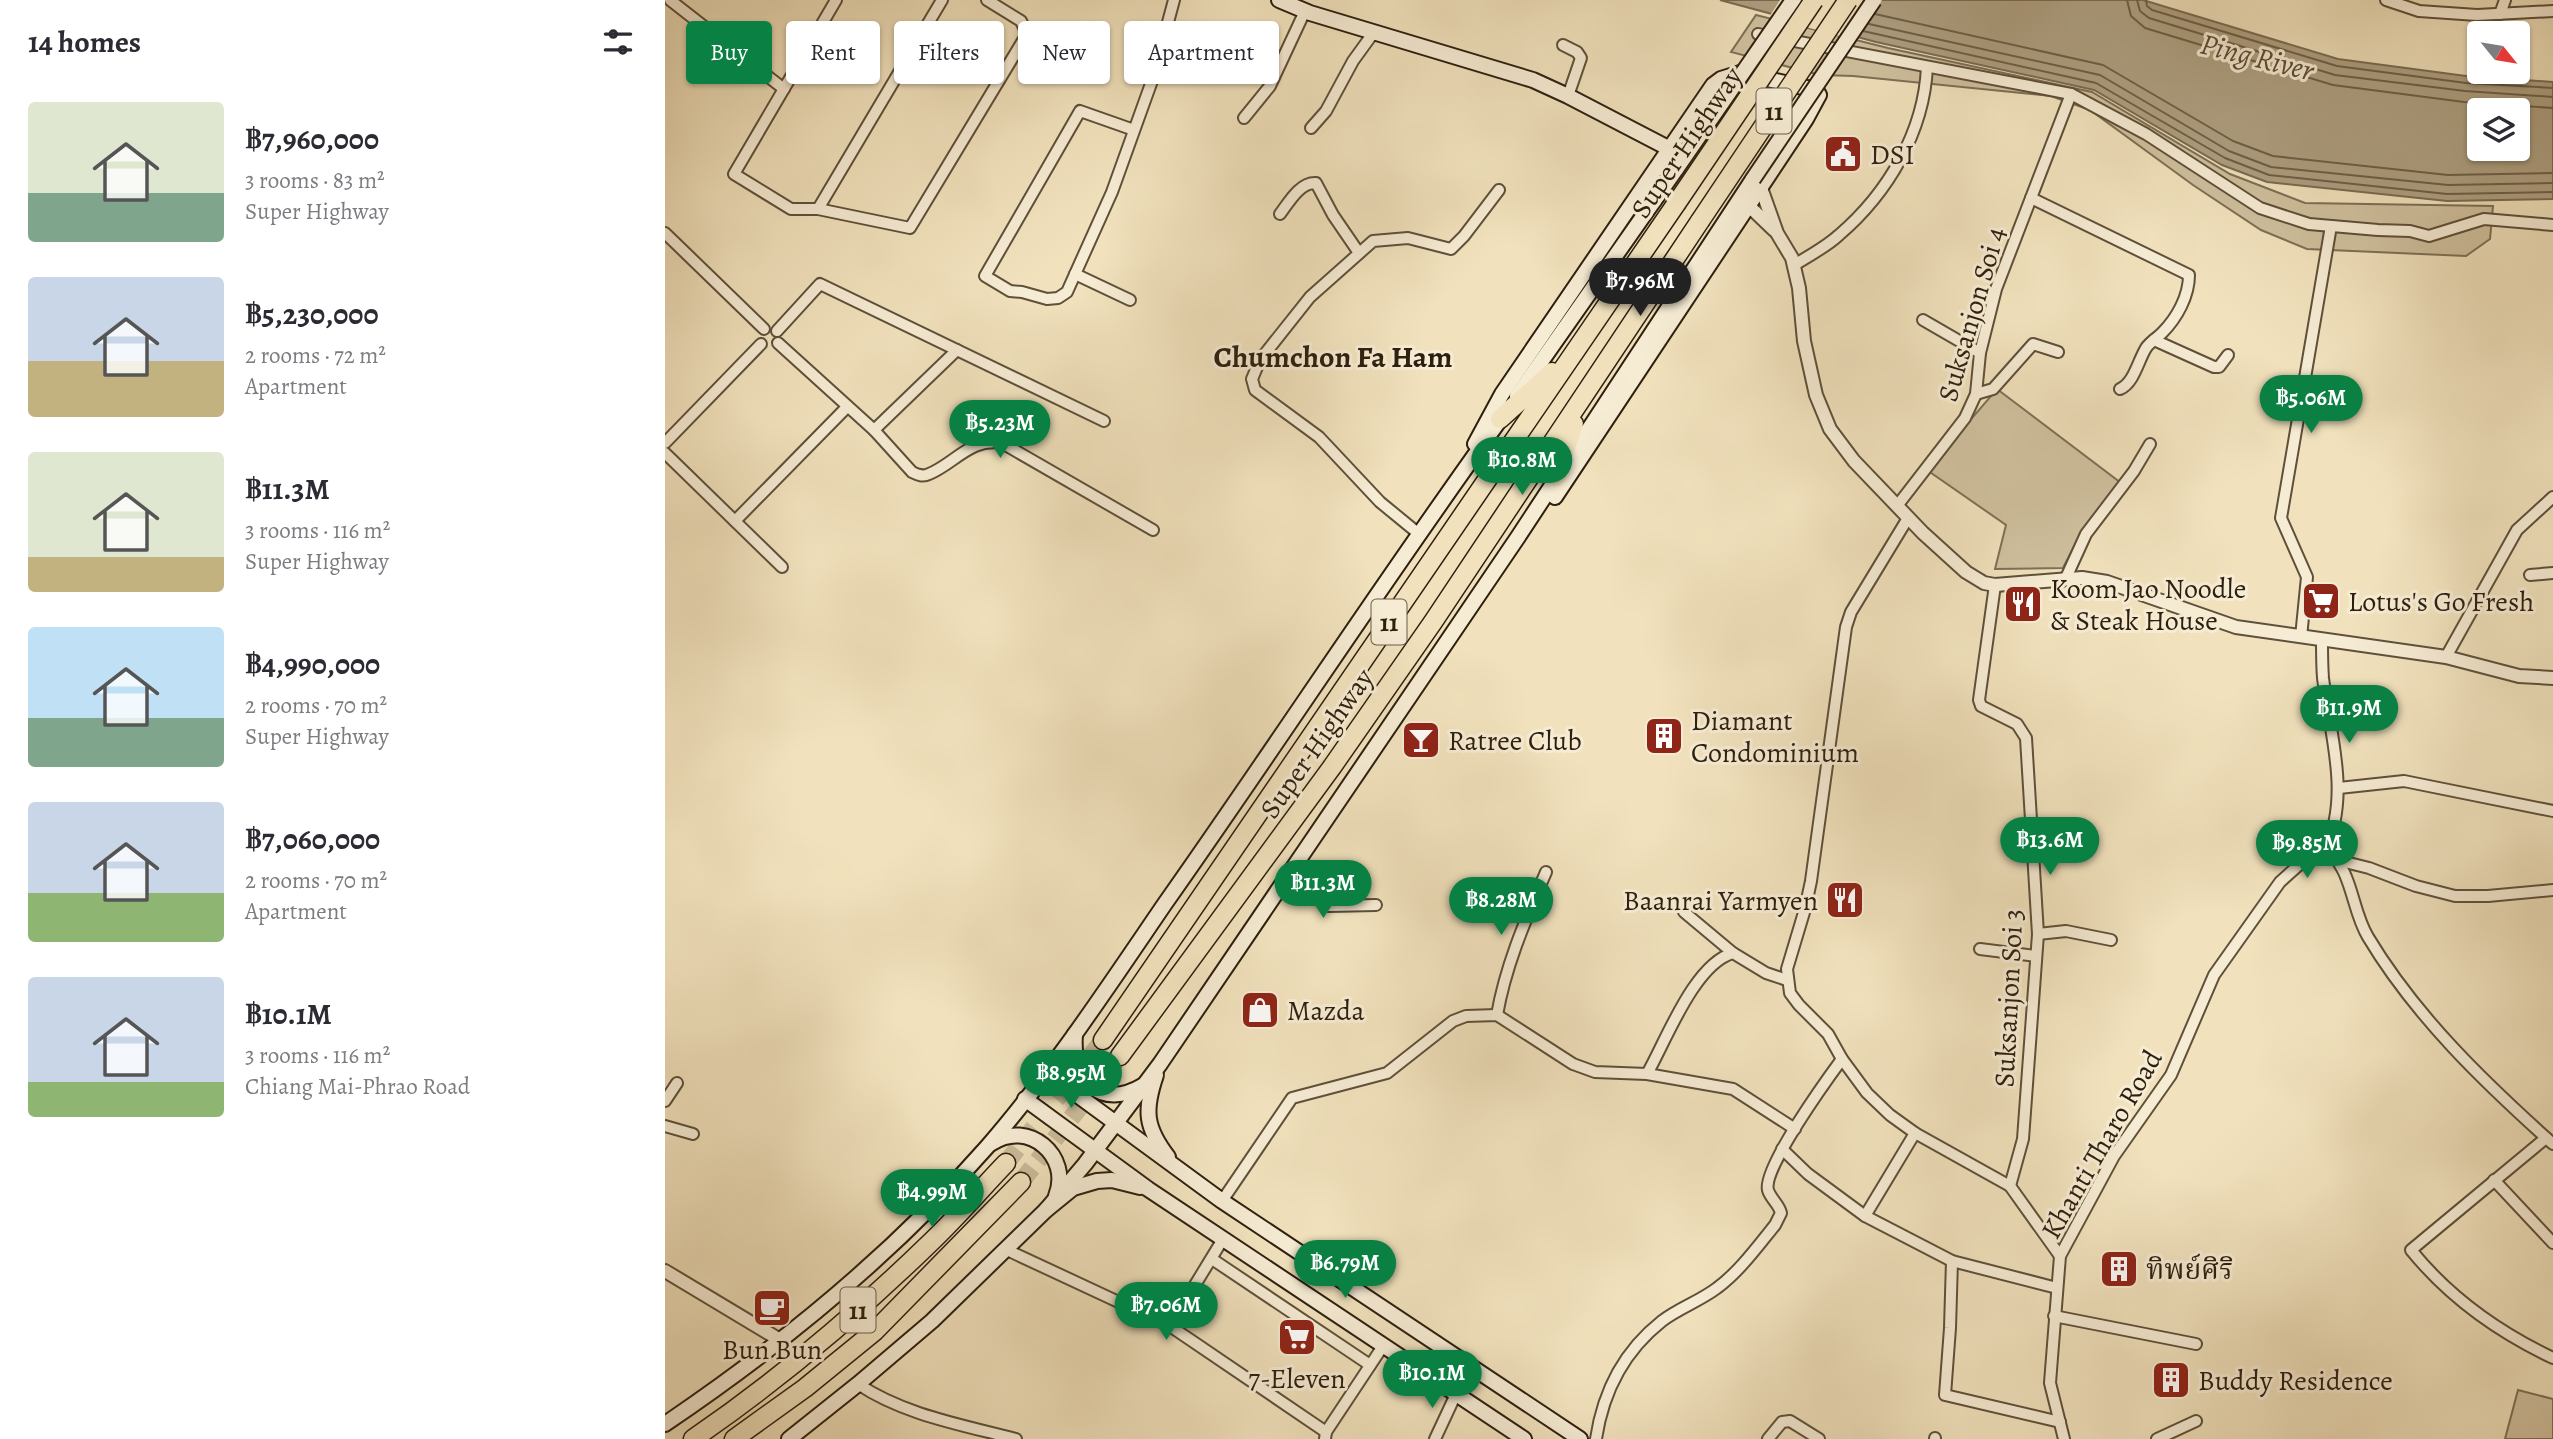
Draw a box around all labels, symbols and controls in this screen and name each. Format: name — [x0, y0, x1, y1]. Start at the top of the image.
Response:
chip: Buy — [686, 21, 772, 84]
chip: Rent — [786, 21, 880, 84]
chip: Filters — [894, 21, 1004, 84]
chip: New — [1018, 21, 1110, 84]
chip: Apartment — [1124, 21, 1279, 84]
north arrow — [2467, 21, 2531, 84]
map controls — [2467, 21, 2530, 161]
text: 14 homes — [28, 22, 141, 62]
icon: filters — [599, 23, 637, 61]
water label: Ping River — [2196, 24, 2319, 91]
street label: Super Highway — [1622, 59, 1752, 226]
road number: 11 — [1757, 88, 1791, 134]
button: layers — [2467, 98, 2530, 161]
text: ฿7,960,000 — [245, 119, 379, 159]
icon: home — [84, 130, 168, 214]
public building icon: DSI — [1822, 133, 1864, 175]
place label: DSI — [1870, 136, 1915, 174]
text: 3 rooms · 83 m² — [245, 165, 385, 196]
text: Super Highway — [245, 196, 389, 227]
street label: Suksanjon Soi 4 — [1929, 223, 2015, 406]
pin: ฿7.96M — [1583, 258, 1697, 318]
text: ฿7.96M — [1605, 265, 1675, 296]
text: ฿5,230,000 — [245, 294, 378, 334]
icon: home — [84, 305, 168, 389]
district label: Chumchon Fa Ham — [1213, 337, 1453, 377]
text: 2 rooms · 72 m² — [245, 340, 386, 371]
text: Apartment — [245, 371, 347, 402]
pin: ฿5.06M — [2254, 376, 2368, 435]
text: ฿5.06M — [2276, 382, 2346, 413]
pin: ฿5.23M — [943, 400, 1057, 460]
text: ฿5.23M — [965, 407, 1035, 438]
pin: ฿10.8M — [1465, 438, 1579, 497]
text: ฿10.8M — [1487, 444, 1557, 475]
text: ฿11.3M — [245, 469, 330, 509]
icon: home — [84, 480, 168, 564]
text: 3 rooms · 116 m² — [245, 515, 390, 546]
text: Super Highway — [245, 546, 389, 577]
place label: Koom Jao Noodle & Steak House — [2050, 570, 2246, 640]
supermarket icon: Lotus's Go Fresh — [2300, 580, 2342, 622]
restaurant icon: Koom Jao Noodle & Steak House — [2002, 583, 2044, 625]
place label: Lotus's Go Fresh — [2348, 583, 2534, 621]
road number: 11 — [1371, 600, 1407, 644]
text: ฿4,990,000 — [245, 644, 380, 684]
icon: home — [84, 655, 168, 739]
street label: Super Highway — [1251, 661, 1383, 826]
pin: ฿11.9M — [2292, 686, 2406, 745]
text: 2 rooms · 70 m² — [245, 690, 387, 721]
text: ฿11.9M — [2316, 692, 2382, 723]
place label: Diamant Condominium — [1691, 702, 1859, 772]
building icon: Diamant Condominium — [1643, 715, 1685, 757]
bar icon: Ratree Club — [1400, 719, 1442, 761]
text: Super Highway — [245, 721, 389, 752]
place label: Ratree Club — [1448, 722, 1582, 760]
pin: ฿13.6M — [1993, 818, 2107, 877]
text: ฿7,060,000 — [245, 819, 380, 859]
pin: ฿9.85M — [2250, 820, 2364, 880]
text: ฿13.6M — [2016, 824, 2084, 855]
text: ฿9.85M — [2272, 827, 2342, 858]
icon: home — [84, 830, 168, 914]
pin: ฿11.3M — [1266, 860, 1380, 920]
text: 2 rooms · 70 m² — [245, 865, 387, 896]
text: ฿11.3M — [1291, 867, 1355, 898]
pin: ฿8.28M — [1444, 878, 1558, 937]
restaurant icon: Baanrai Yarmyen — [1824, 879, 1866, 921]
place label: Baanrai Yarmyen — [1623, 882, 1818, 920]
text: ฿8.28M — [1465, 884, 1537, 915]
text: Apartment — [245, 896, 347, 927]
street label: Suksanjon Soi 3 — [1985, 908, 2033, 1088]
shop icon: Mazda — [1239, 989, 1281, 1031]
place label: Mazda — [1287, 992, 1364, 1030]
text: ฿10.1M — [245, 994, 332, 1034]
icon: home — [84, 1005, 168, 1089]
text: 3 rooms · 116 m² — [245, 1040, 390, 1071]
street label: Khanti Tharo Road — [2032, 1042, 2172, 1246]
pin: ฿8.95M — [1014, 1050, 1128, 1110]
text: ฿8.95M — [1036, 1057, 1106, 1088]
text: Chiang Mai-Phrao Road — [245, 1071, 470, 1102]
pin: ฿4.99M — [875, 1170, 989, 1229]
text: ฿4.99M — [897, 1176, 967, 1207]
pin: ฿6.79M — [1288, 1240, 1402, 1300]
text: ฿6.79M — [1310, 1247, 1380, 1278]
building icon: ทิพย์ศิริ — [2098, 1248, 2140, 1290]
place label: ทิพย์ศิริ — [2146, 1251, 2233, 1289]
pin: ฿7.06M — [1109, 1282, 1223, 1342]
cafe icon: Bun Bun — [751, 1287, 793, 1329]
road number: 11 — [841, 1288, 875, 1332]
text: ฿7.06M — [1131, 1289, 1201, 1320]
supermarket icon: 7-Eleven — [1276, 1316, 1318, 1358]
place label: Bun Bun — [722, 1331, 822, 1369]
pin: ฿10.1M — [1375, 1350, 1489, 1410]
text: ฿10.1M — [1399, 1357, 1465, 1388]
building icon: Buddy Residence — [2150, 1359, 2192, 1401]
place label: 7-Eleven — [1248, 1360, 1346, 1398]
place label: Buddy Residence — [2198, 1362, 2393, 1400]

